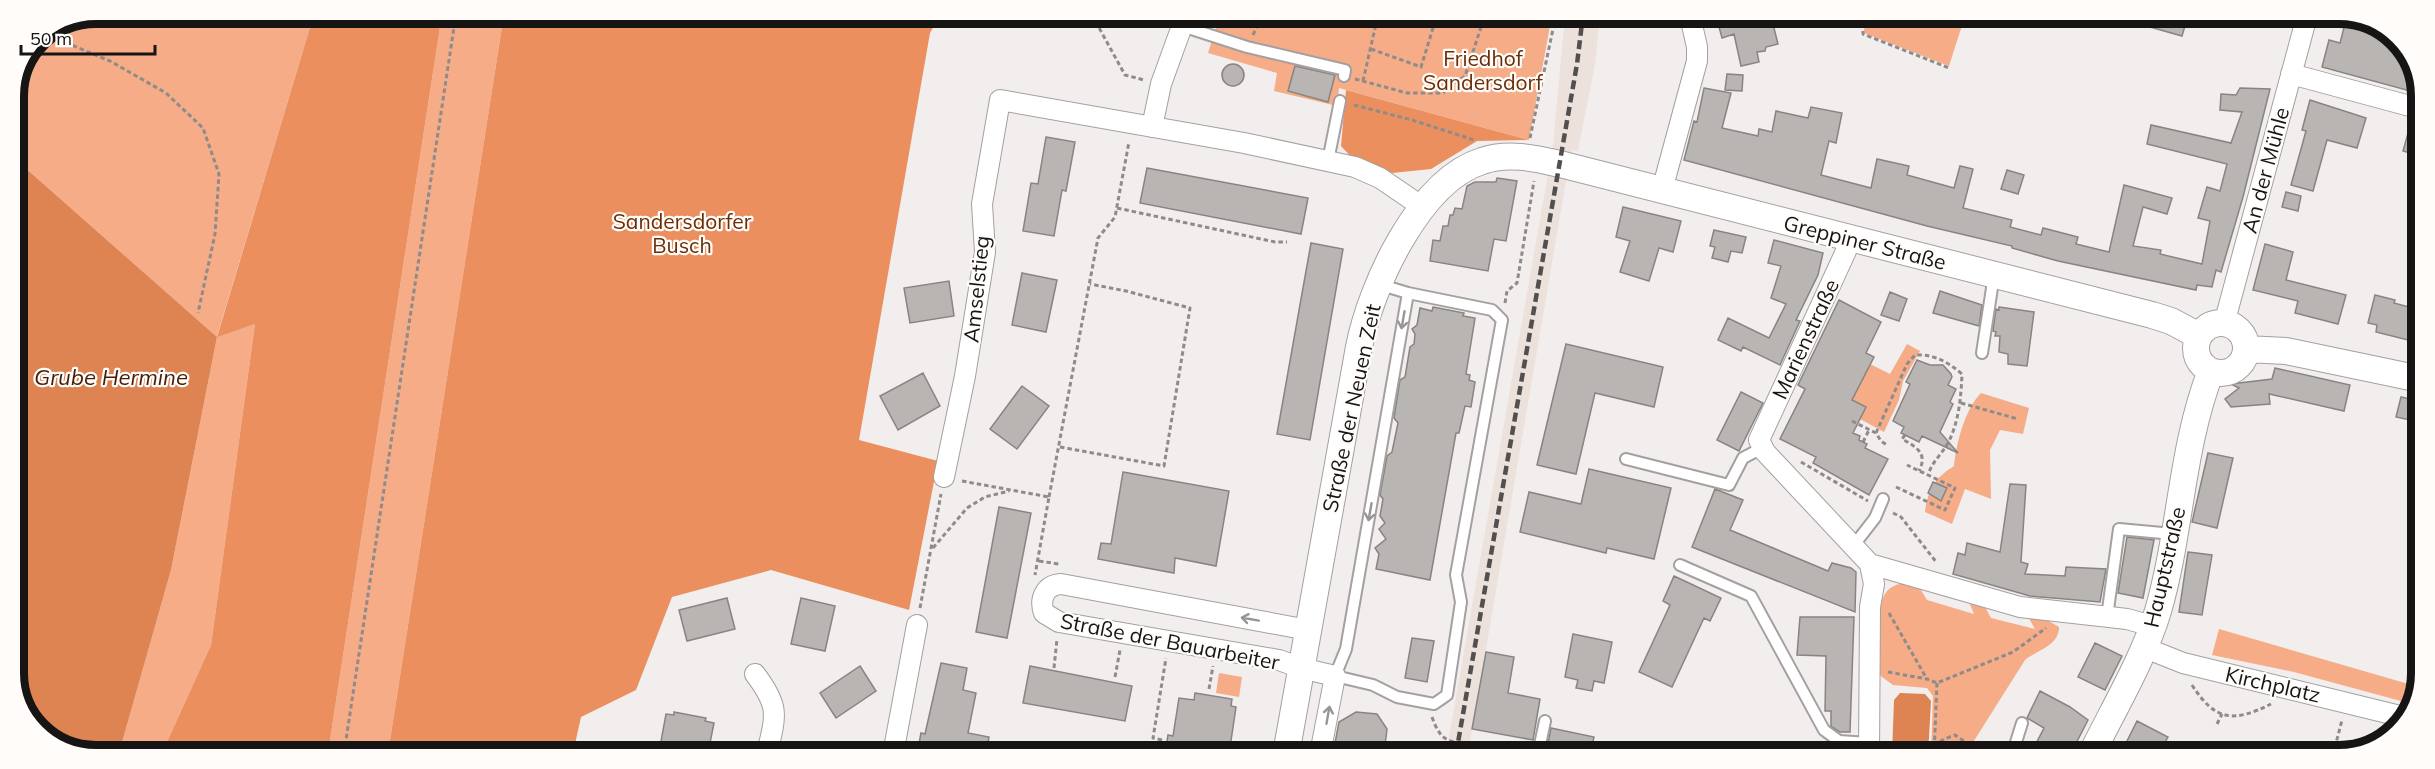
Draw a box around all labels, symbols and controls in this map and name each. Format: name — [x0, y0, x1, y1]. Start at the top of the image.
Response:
scale bar — [21, 18, 154, 56]
text: 50 m — [30, 27, 72, 50]
park label: Friedhof Sandersdorf — [1423, 45, 1544, 95]
street label: An der Mühle — [2236, 104, 2294, 236]
park label: Sandersdorfer Busch — [613, 208, 752, 258]
street label: Greppiner Straße — [1781, 209, 1949, 275]
street label: Amselstieg — [957, 234, 995, 344]
street label: Marienstraße — [1766, 275, 1844, 403]
street label: Straße der Neuen Zeit — [1316, 301, 1386, 515]
one-way arrow — [1397, 309, 1408, 329]
water label: Grube Hermine — [34, 363, 188, 391]
one-way arrow — [1364, 501, 1375, 521]
street label: Hauptstraße — [2137, 504, 2191, 630]
street label: Straße der Bauarbeiter — [1058, 607, 1282, 675]
one-way arrow — [1241, 613, 1261, 624]
street label: Kirchplatz — [2223, 660, 2323, 708]
one-way arrow — [1323, 706, 1334, 725]

